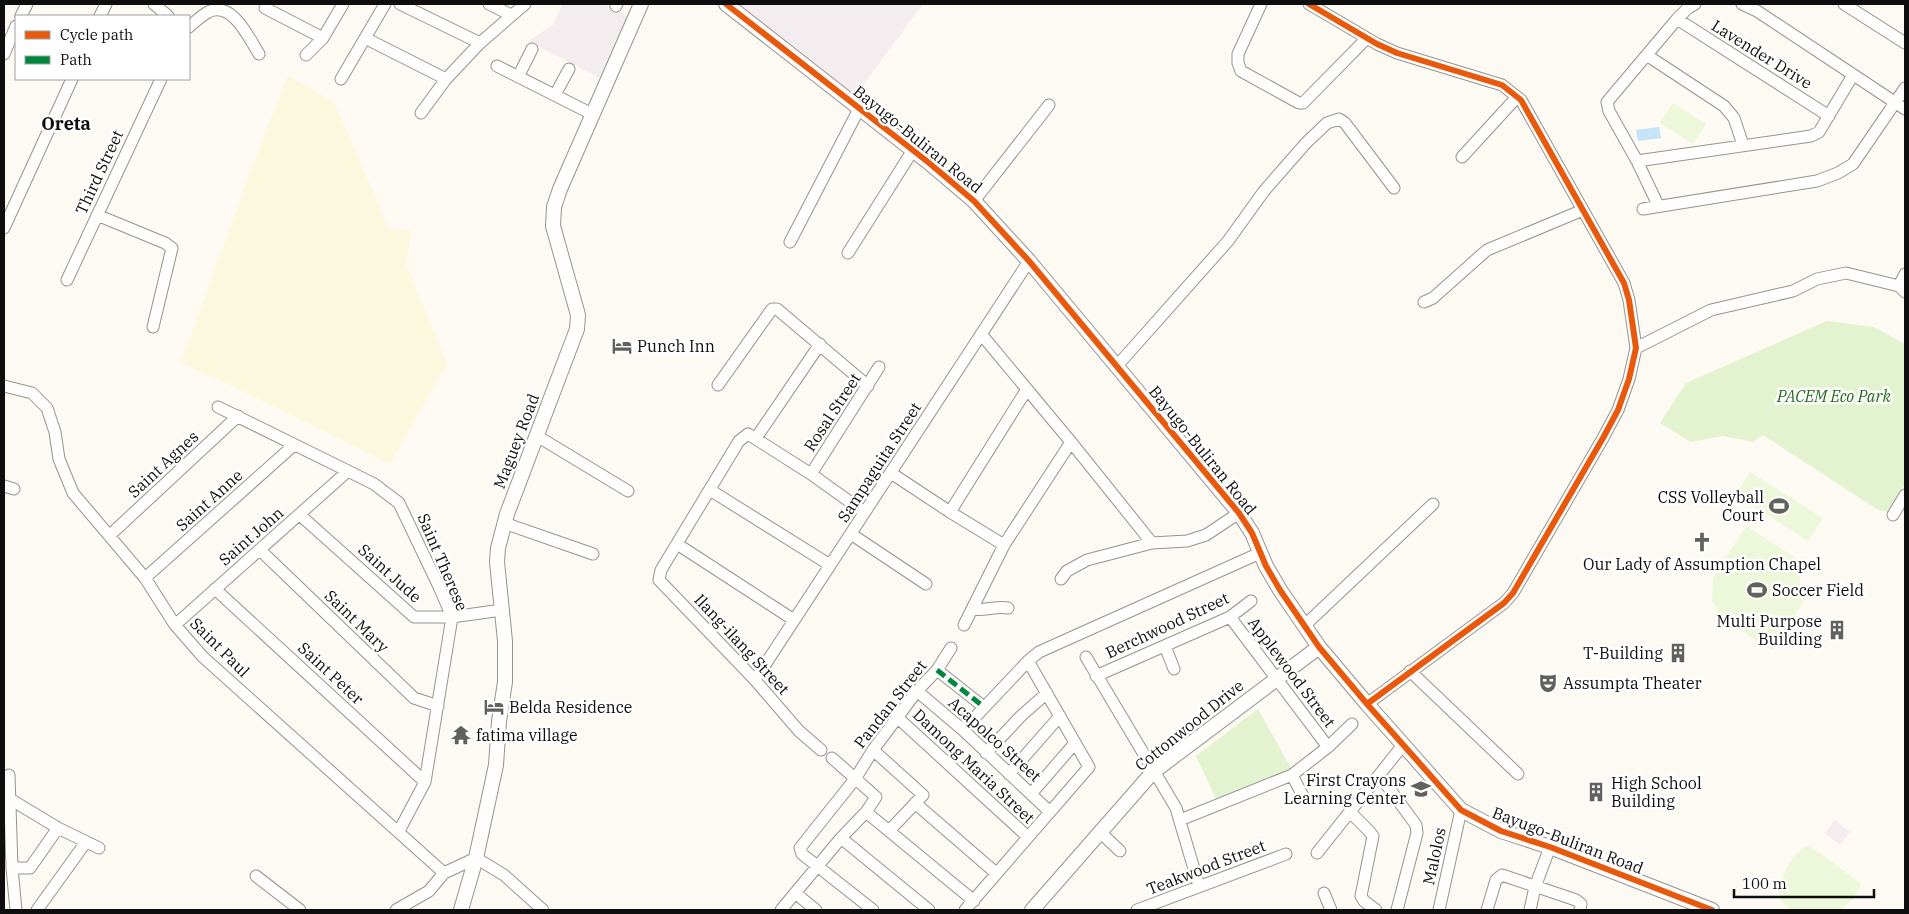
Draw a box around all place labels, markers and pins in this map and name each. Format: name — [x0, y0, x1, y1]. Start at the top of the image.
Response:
hotel icon: Punch Inn — [611, 335, 633, 357]
place label: Punch Inn — [637, 336, 715, 356]
place label: CSS Volleyball Court — [1658, 487, 1764, 525]
sports icon: CSS Volleyball Court — [1768, 495, 1790, 517]
church icon: Our Lady of Assumption Chapel — [1691, 531, 1713, 553]
place label: Our Lady of Assumption Chapel — [1583, 554, 1821, 574]
sports icon: Soccer Field — [1746, 579, 1768, 601]
place label: Soccer Field — [1772, 580, 1864, 600]
place label: Multi Purpose Building — [1717, 611, 1822, 649]
building icon: Multi Purpose Building — [1826, 619, 1848, 641]
building icon: T-Building — [1667, 642, 1689, 664]
place label: T-Building — [1583, 643, 1663, 663]
theatre icon: Assumpta Theater — [1537, 672, 1559, 694]
place label: Assumpta Theater — [1563, 673, 1702, 693]
hotel icon: Belda Residence — [483, 696, 505, 718]
place label: Belda Residence — [509, 697, 632, 717]
temple icon: fatima village — [450, 724, 472, 746]
place label: fatima village — [476, 725, 577, 745]
place label: First Crayons Learning Center — [1284, 770, 1406, 808]
place label: High School Building — [1611, 773, 1702, 811]
school or university icon: First Crayons Learning Center — [1410, 778, 1432, 800]
building icon: High School Building — [1585, 781, 1607, 803]

